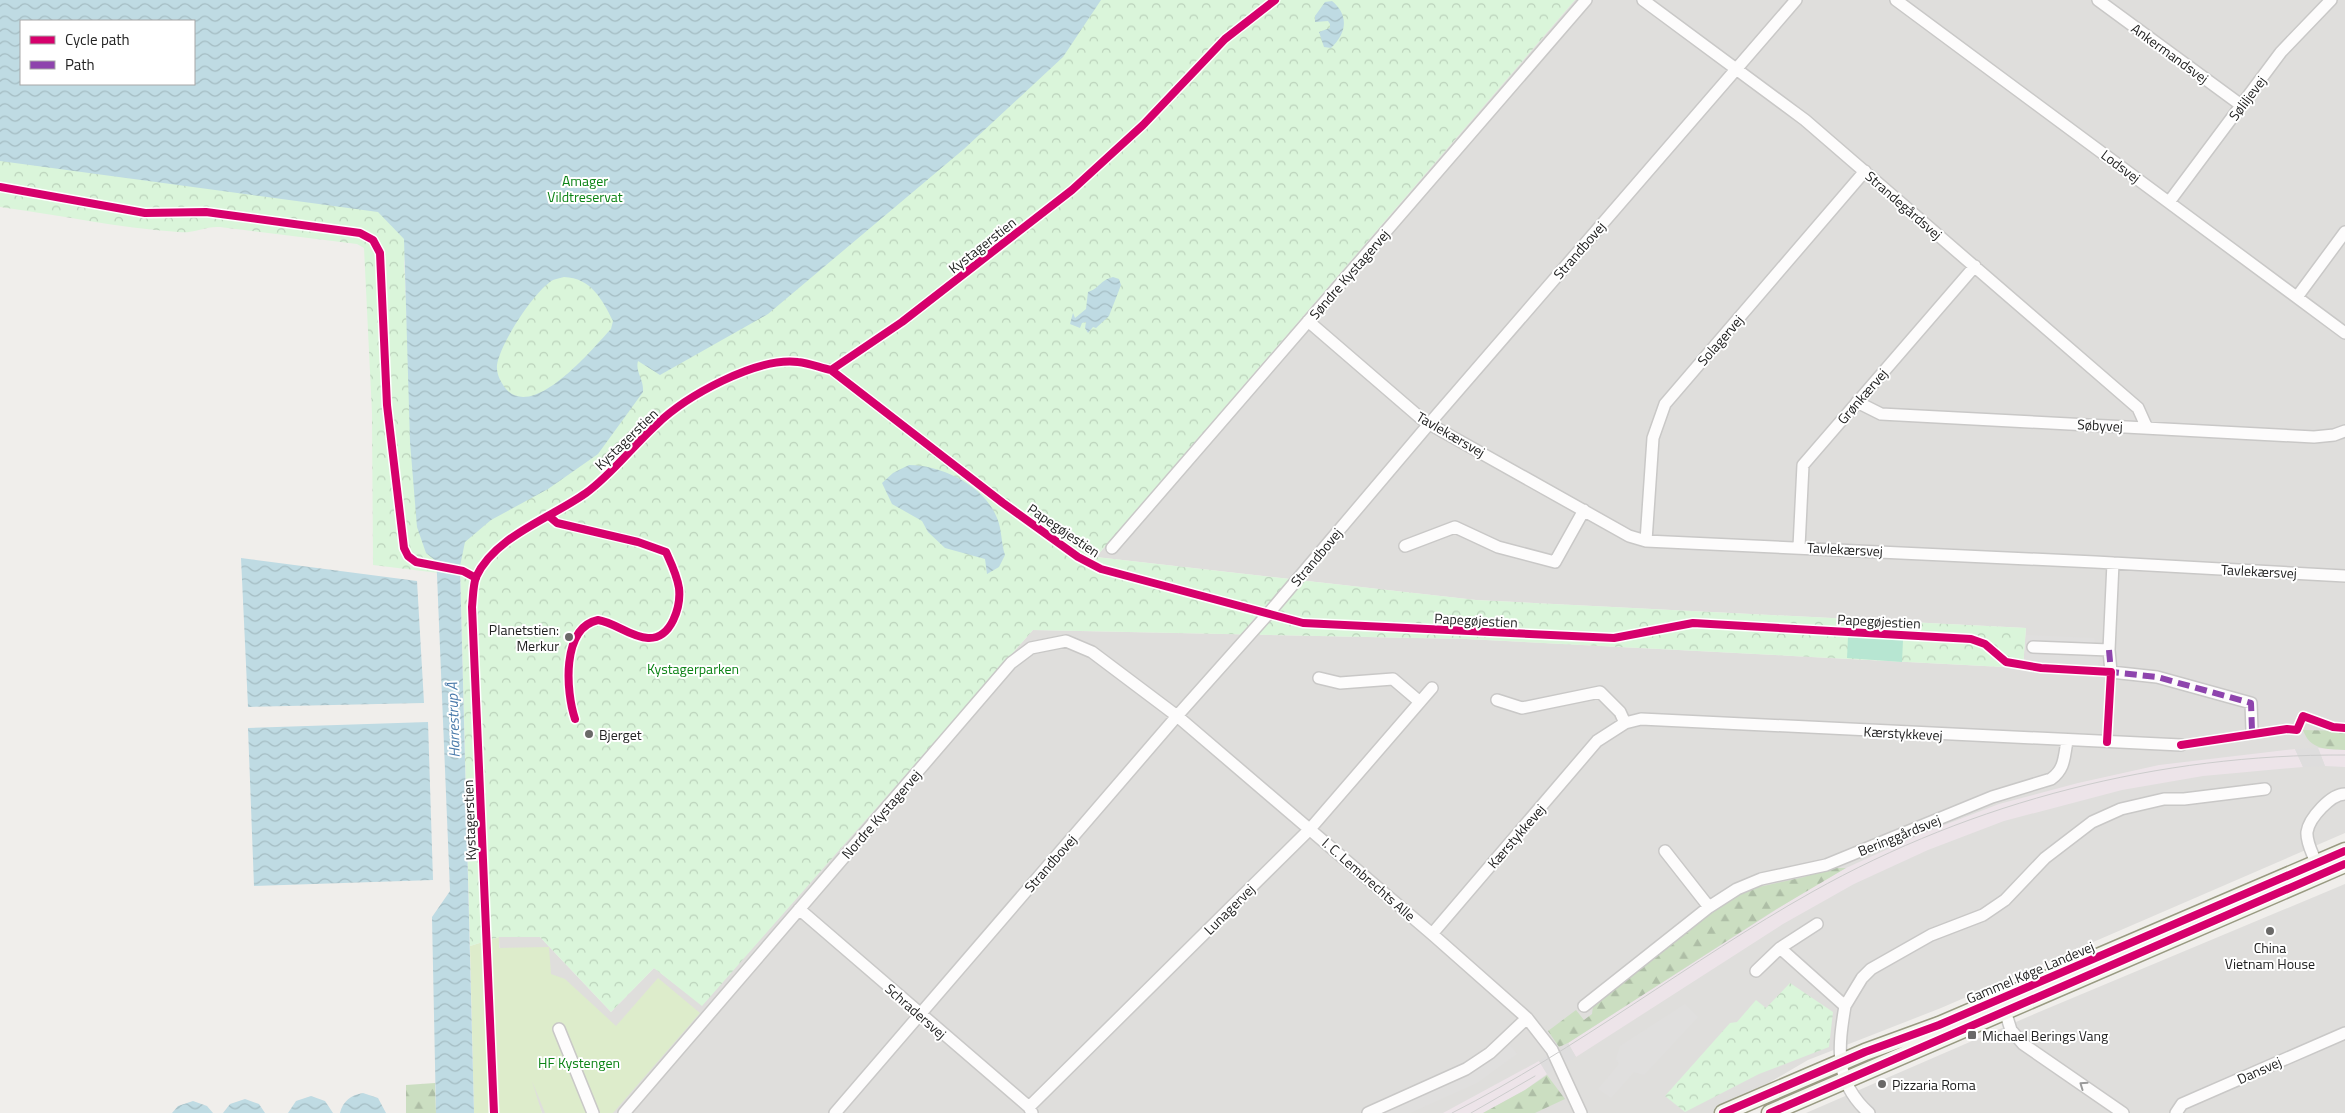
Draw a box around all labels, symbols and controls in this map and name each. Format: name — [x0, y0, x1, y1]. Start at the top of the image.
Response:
street label: Ankermandsvej — [2127, 18, 2213, 88]
legend — [20, 20, 195, 85]
text: Cycle path — [65, 28, 130, 51]
text: Path — [65, 53, 95, 76]
street label: Søliljevej — [2223, 71, 2271, 125]
street label: Lodsvej — [2097, 144, 2145, 188]
street label: Strandegårdsvej — [1861, 166, 1947, 244]
park label: Amager Vildtreservat — [547, 170, 623, 207]
street label: Kystagerstien — [944, 212, 1020, 278]
street label: Strandbovej — [1548, 216, 1610, 284]
street label: Søndre Kystagervej — [1304, 224, 1394, 324]
street label: Solagervej — [1692, 310, 1748, 370]
street label: Grønkærvej — [1832, 364, 1892, 428]
street label: Kystagerstien — [590, 403, 662, 475]
street label: Tavlekærsvej — [1413, 406, 1489, 462]
street label: Søbyvej — [2077, 413, 2123, 437]
street label: Papegøjestien — [1024, 498, 1104, 562]
street label: Strandbovej — [1285, 523, 1347, 591]
street label: Tavlekærsvej — [1806, 537, 1884, 561]
street label: Tavlekærsvej — [2220, 559, 2298, 583]
street label: Papegøjestien — [1434, 607, 1518, 633]
street label: Papegøjestien — [1837, 608, 1921, 634]
place label: Planetstien: Merkur — [489, 619, 559, 656]
marker: Planetstien: Merkur — [563, 631, 575, 643]
park label: Kystagerparken — [647, 658, 739, 679]
water label: Harrestrup Å — [440, 681, 466, 758]
street label: Kærstykkevej — [1863, 720, 1943, 746]
place label: Bjerget — [599, 724, 642, 745]
marker: Bjerget — [583, 728, 595, 740]
street label: Nordre Kystagervej — [836, 765, 926, 863]
street label: Kystagerstien — [457, 779, 481, 861]
street label: Kærstykkevej — [1482, 799, 1550, 873]
street label: Beringgårdsvej — [1854, 809, 1944, 861]
street label: Strandbovej — [1019, 829, 1081, 897]
street label: I. C. Lembrechts Alle — [1318, 832, 1420, 926]
street label: Lunagervej — [1199, 879, 1259, 939]
marker: China Vietnam House — [2264, 925, 2276, 937]
street label: Gammel Køge Landevej — [1963, 936, 2097, 1008]
place label: China Vietnam House — [2225, 937, 2315, 974]
street label: Schradersvej — [881, 978, 951, 1044]
place label: Michael Berings Vang — [1982, 1025, 2108, 1046]
marker: Michael Berings Vang — [1966, 1029, 1978, 1041]
street label: Dansvej — [2233, 1051, 2285, 1089]
park label: HF Kystengen — [538, 1052, 620, 1073]
place label: Pizzaria Roma — [1892, 1074, 1976, 1095]
marker: Pizzaria Roma — [1876, 1078, 1888, 1090]
one-way arrow — [2079, 1082, 2088, 1091]

